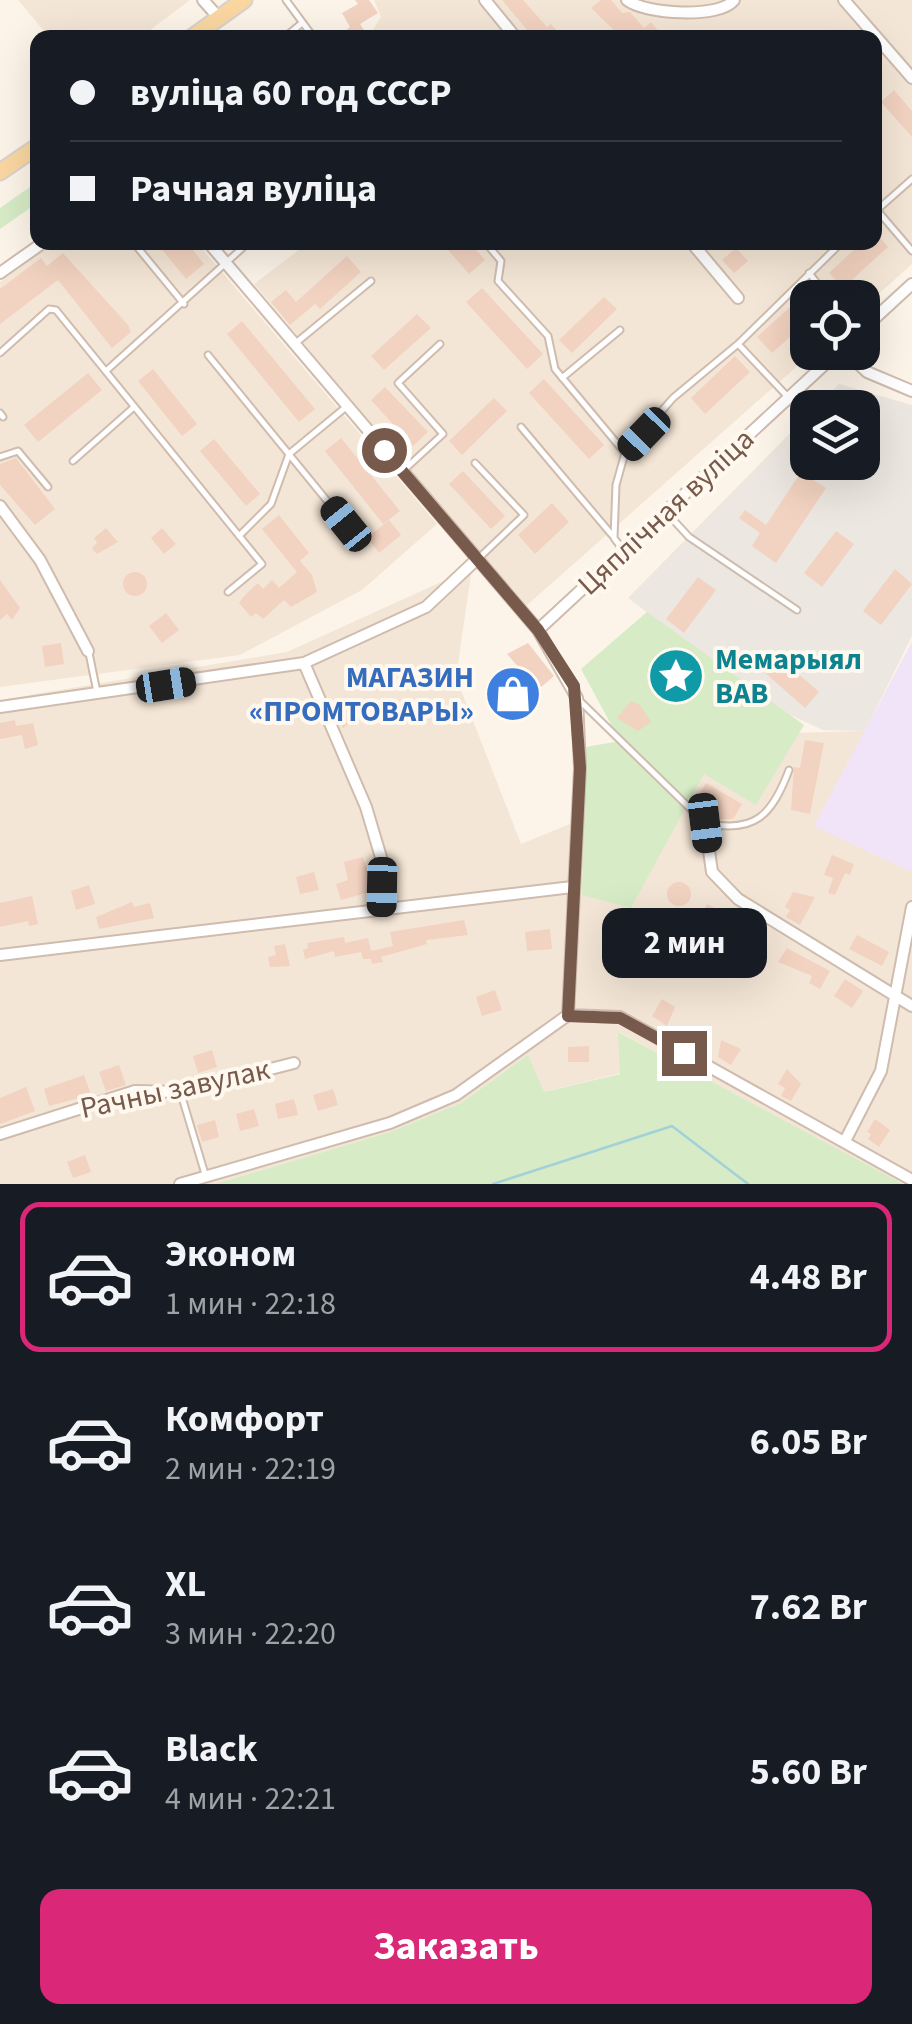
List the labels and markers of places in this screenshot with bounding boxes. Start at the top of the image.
place label: Мемарыял ВАВ [715,638,862,715]
place icon: Мемарыял ВАВ [646,646,706,706]
place label: МАГАЗИН «ПРОМТОВАРЫ» [249,656,474,733]
shop icon: МАГАЗИН «ПРОМТОВАРЫ» [483,664,543,724]

